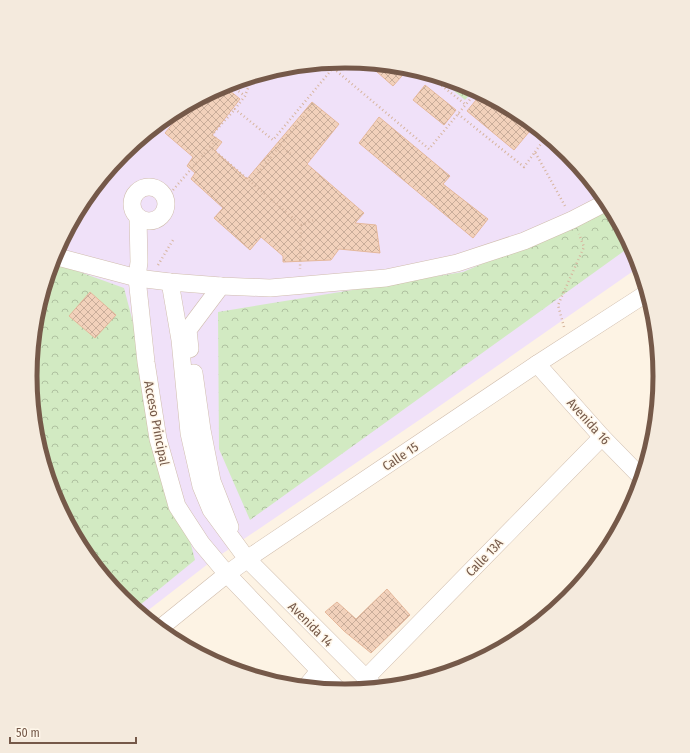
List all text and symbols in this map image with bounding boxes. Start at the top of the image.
street label: Acceso Principal [141,380,172,467]
street label: Avenida 16 [564,395,613,448]
street label: Calle 15 [379,439,421,474]
street label: Calle 13A [463,535,506,579]
street label: Avenida 14 [285,599,336,650]
scale bar [10,719,136,745]
text: 50 m [16,726,40,740]

